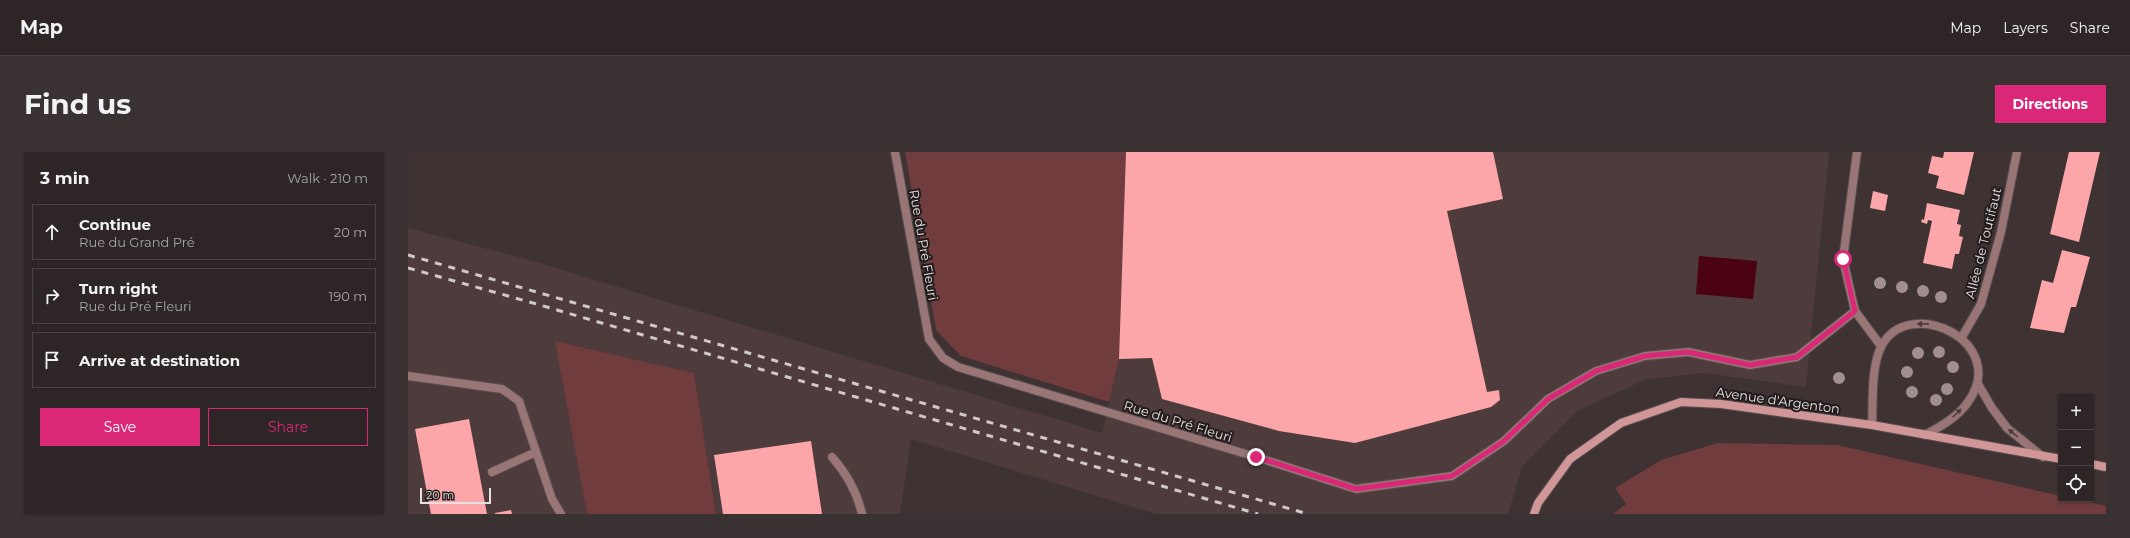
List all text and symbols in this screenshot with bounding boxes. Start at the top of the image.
text: Map [20,16,63,39]
text: Map [1950,19,1981,37]
text: Layers [2003,19,2048,37]
text: Share [2070,19,2110,37]
button: Directions [1995,85,2106,123]
text: Find us [24,87,131,121]
text: 3 min [40,168,90,188]
text: Walk · 210 m [287,170,368,186]
street label: Allée de Toutifaut [1961,186,2005,300]
street label: Rue du Pré Fleuri [906,188,942,302]
text: Continue [79,215,151,234]
icon: ahead [41,221,63,243]
text: 20 m [334,224,367,240]
text: Rue du Grand Pré [79,234,195,250]
route start [1834,250,1852,268]
text: Turn right [79,279,158,298]
icon: right [41,285,63,307]
text: 190 m [329,288,367,304]
text: Rue du Pré Fleuri [79,298,192,314]
one-way arrow [1916,321,1929,327]
icon: arrive [41,349,63,371]
text: Arrive at destination [79,351,240,370]
street label: Avenue d'Argenton [1715,383,1841,417]
map controls [2058,394,2094,502]
button: + [2058,394,2094,430]
street label: Rue du Pré Fleuri [1122,397,1234,445]
button: Save [40,408,200,446]
button: Share [208,408,368,446]
one-way arrow [1952,408,1962,418]
one-way arrow [2008,428,2019,437]
button: − [2058,430,2094,466]
route end [1247,448,1265,466]
button: locate [2058,466,2094,502]
scale bar [420,486,491,505]
text: 20 m [426,488,454,502]

